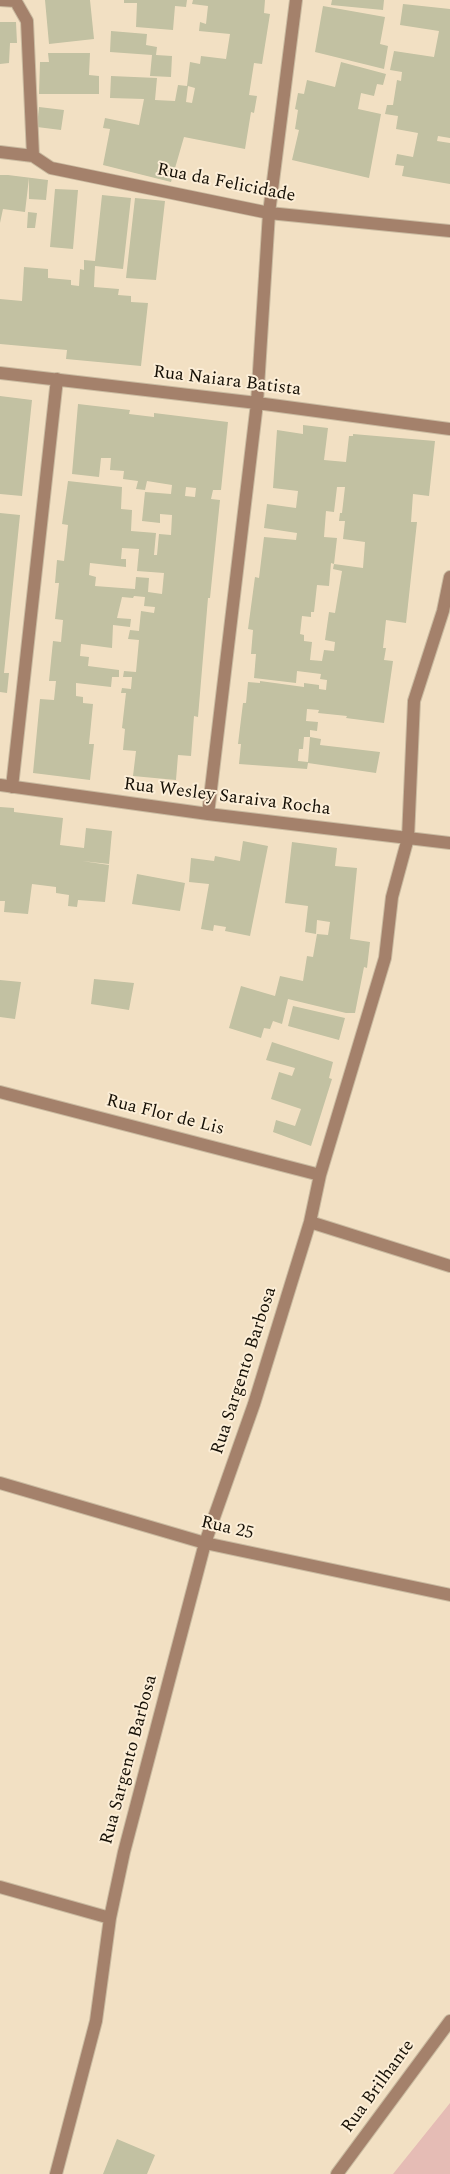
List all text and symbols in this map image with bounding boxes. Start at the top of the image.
street label: Rua da Felicidade [155,160,297,208]
street label: Rua Naiara Batista [152,362,302,402]
street label: Rua Wesley Saraiva Rocha [122,775,332,821]
street label: Rua Flor de Lis [104,1091,226,1141]
street label: Rua Sargento Barbosa [208,1285,282,1457]
street label: Rua 25 [199,1512,255,1546]
street label: Rua Sargento Barbosa [97,1673,163,1847]
street label: Rua Brilhante [338,2036,420,2138]

